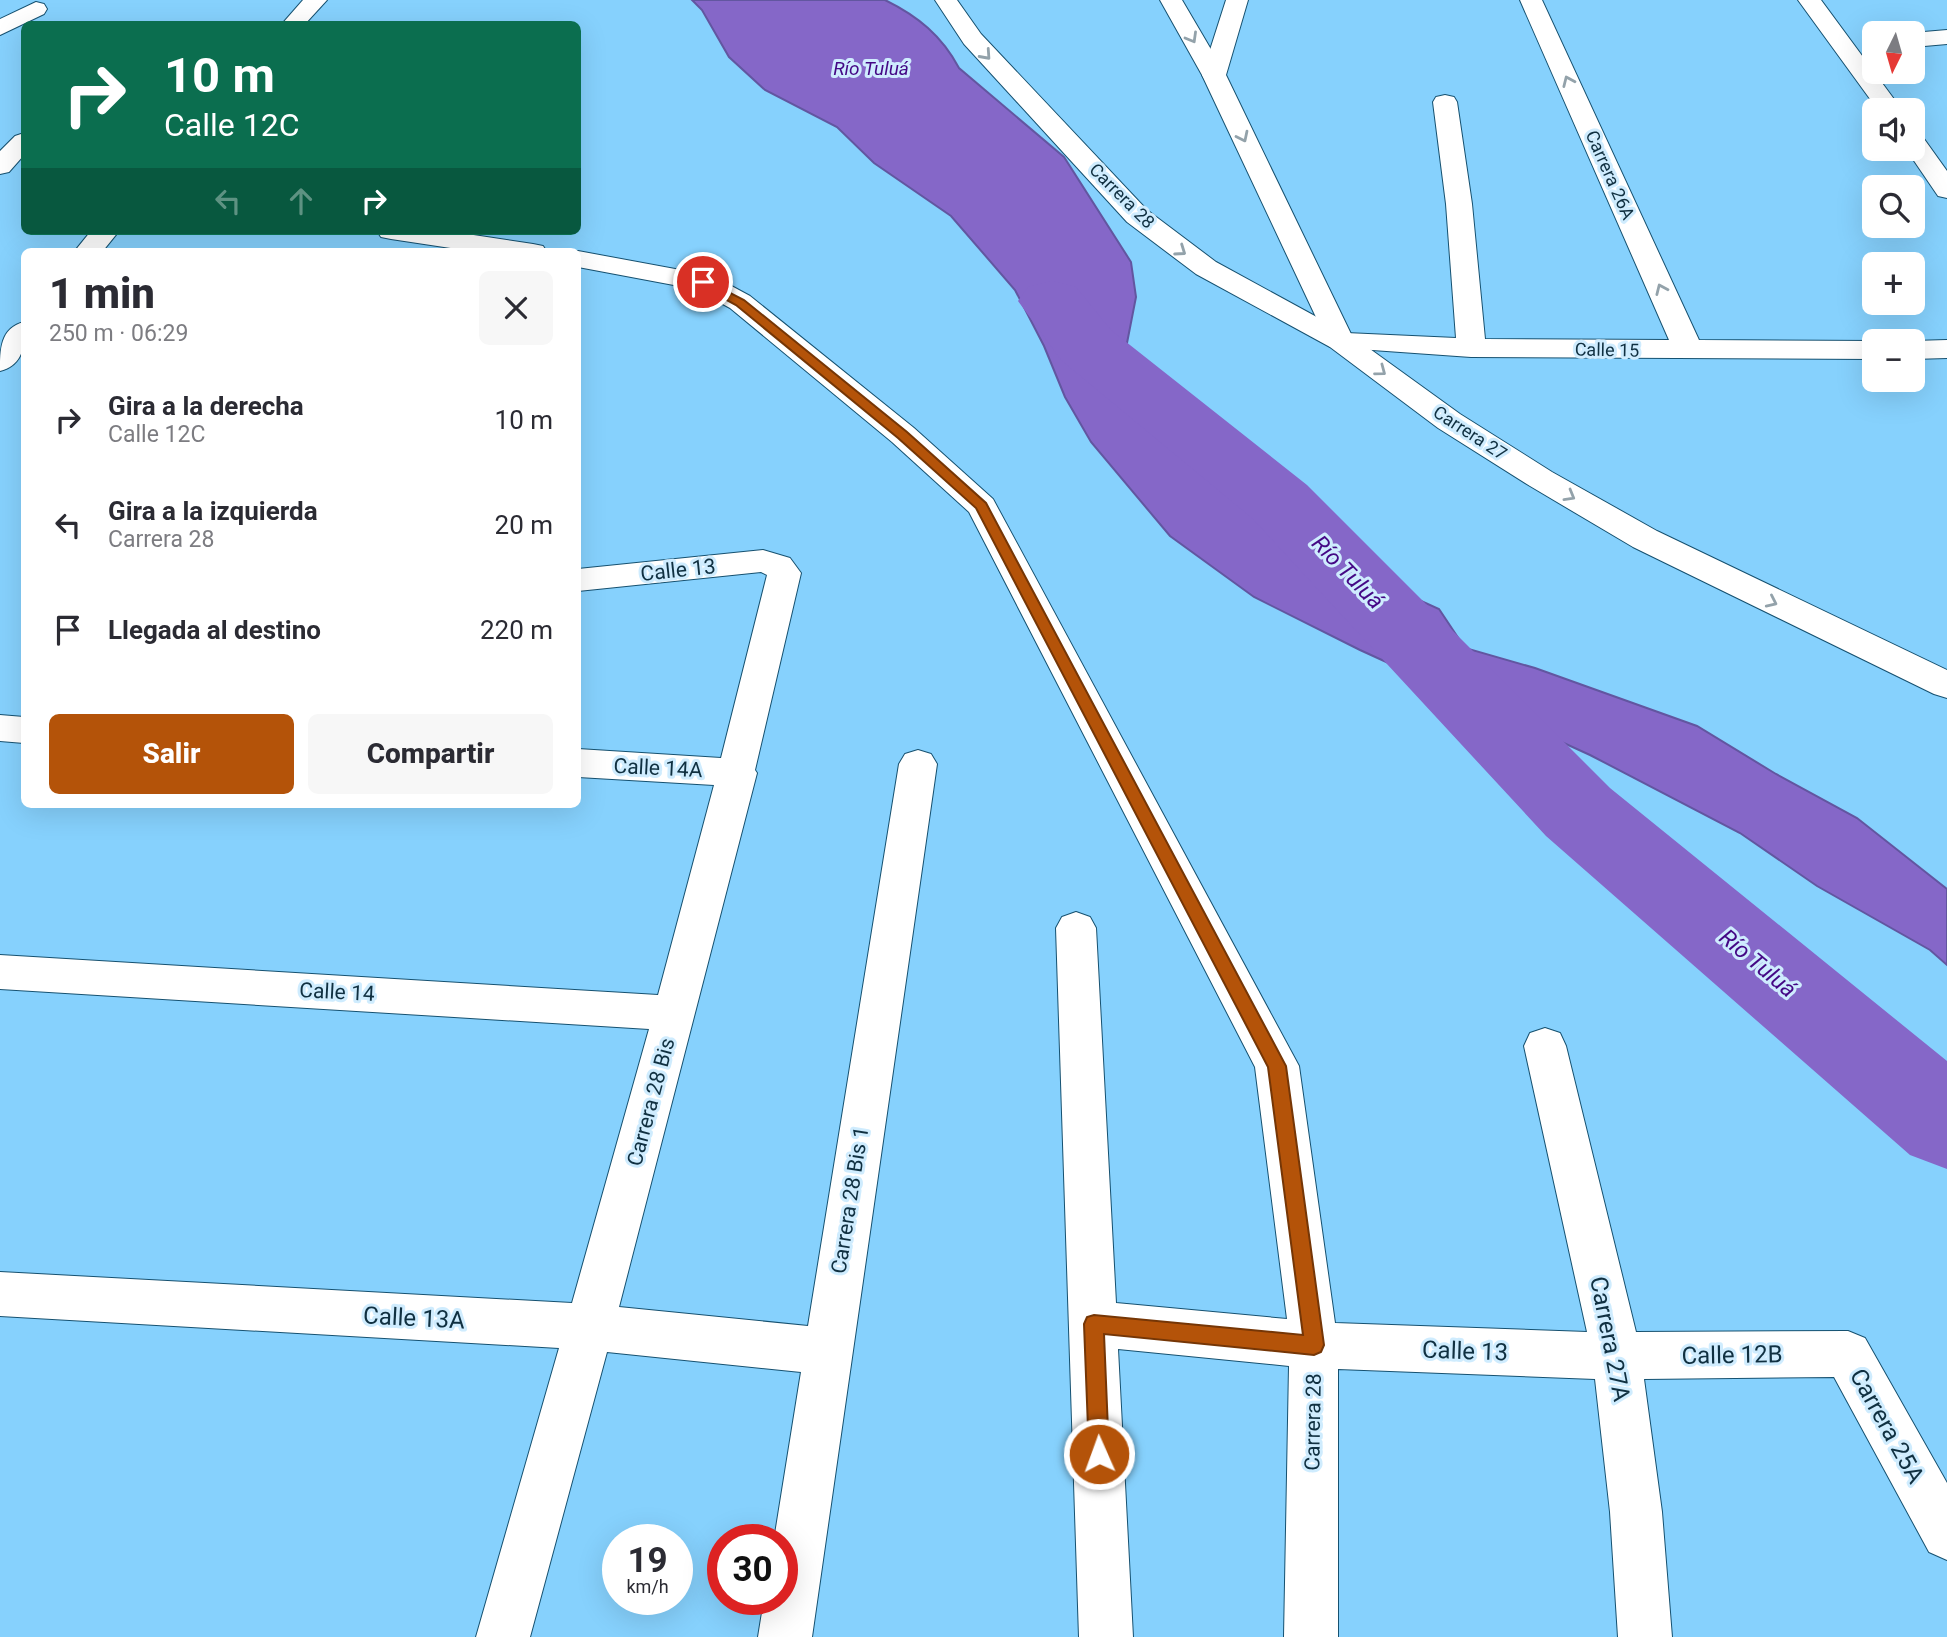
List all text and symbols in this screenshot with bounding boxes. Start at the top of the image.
north arrow [1862,21,1925,84]
map controls [1862,21,1925,392]
one-way arrow [1184,30,1197,43]
text: 10 m [164,47,275,104]
one-way arrow [978,47,990,60]
icon: right [49,49,140,140]
water label: Río Tuluá [833,57,909,80]
one-way arrow [1562,76,1576,88]
button: sound [1862,98,1925,161]
text: Calle 12C [164,106,300,144]
street label: Carrera 26A [1582,127,1639,223]
one-way arrow [1235,130,1249,142]
street label: Carrera 28 [1085,159,1159,233]
button: search [1862,175,1925,238]
icon: left [209,182,247,220]
icon: ahead [282,182,320,220]
icon: right [355,182,393,220]
one-way arrow [1173,242,1186,255]
pin [673,252,733,312]
button: + [1862,252,1925,315]
icon: arrive [684,263,722,301]
text: 1 min [49,269,155,318]
button: close [479,271,553,345]
one-way arrow [1655,283,1669,296]
text: 250 m · 06:29 [49,320,188,347]
button: − [1862,329,1925,392]
street label: Calle 15 [1575,338,1639,361]
one-way arrow [1373,362,1386,375]
text: Gira a la derecha [108,391,304,421]
icon: right [49,401,87,439]
street label: Carrera 27 [1430,401,1511,464]
text: 10 m [495,405,553,435]
text: Calle 12C [108,421,205,448]
one-way arrow [1563,488,1576,501]
text: Gira a la izquierda [108,496,318,526]
icon: left [49,506,87,544]
text: 20 m [495,510,553,540]
text: Carrera 28 [108,526,214,553]
water label: Río Tuluá [1306,530,1389,615]
street label: Calle 13 [639,554,717,586]
one-way arrow [1765,594,1777,608]
icon: arrive [49,611,87,649]
text: Llegada al destino [108,615,321,645]
text: 220 m [480,615,553,645]
button: Salir [49,714,294,794]
button: Compartir [308,714,553,794]
street label: Calle 14A [613,754,703,782]
water label: Río Tuluá [1714,924,1801,1003]
street label: Calle 14 [299,978,375,1006]
street label: Carrera 28 Bis [622,1035,680,1169]
street label: Carrera 28 Bis 1 [827,1125,873,1275]
street label: Carrera 27A [1584,1274,1636,1404]
street label: Calle 13A [363,1301,466,1335]
street label: Calle 13 [1422,1336,1508,1366]
street label: Calle 12B [1681,1340,1783,1370]
street label: Carrera 25A [1844,1364,1930,1489]
street label: Carrera 28 [1300,1373,1326,1471]
position arrow [1062,1417,1136,1491]
speed limit sign: 30 [707,1524,798,1615]
text: 19 [627,1540,668,1581]
text: km/h [626,1576,669,1597]

